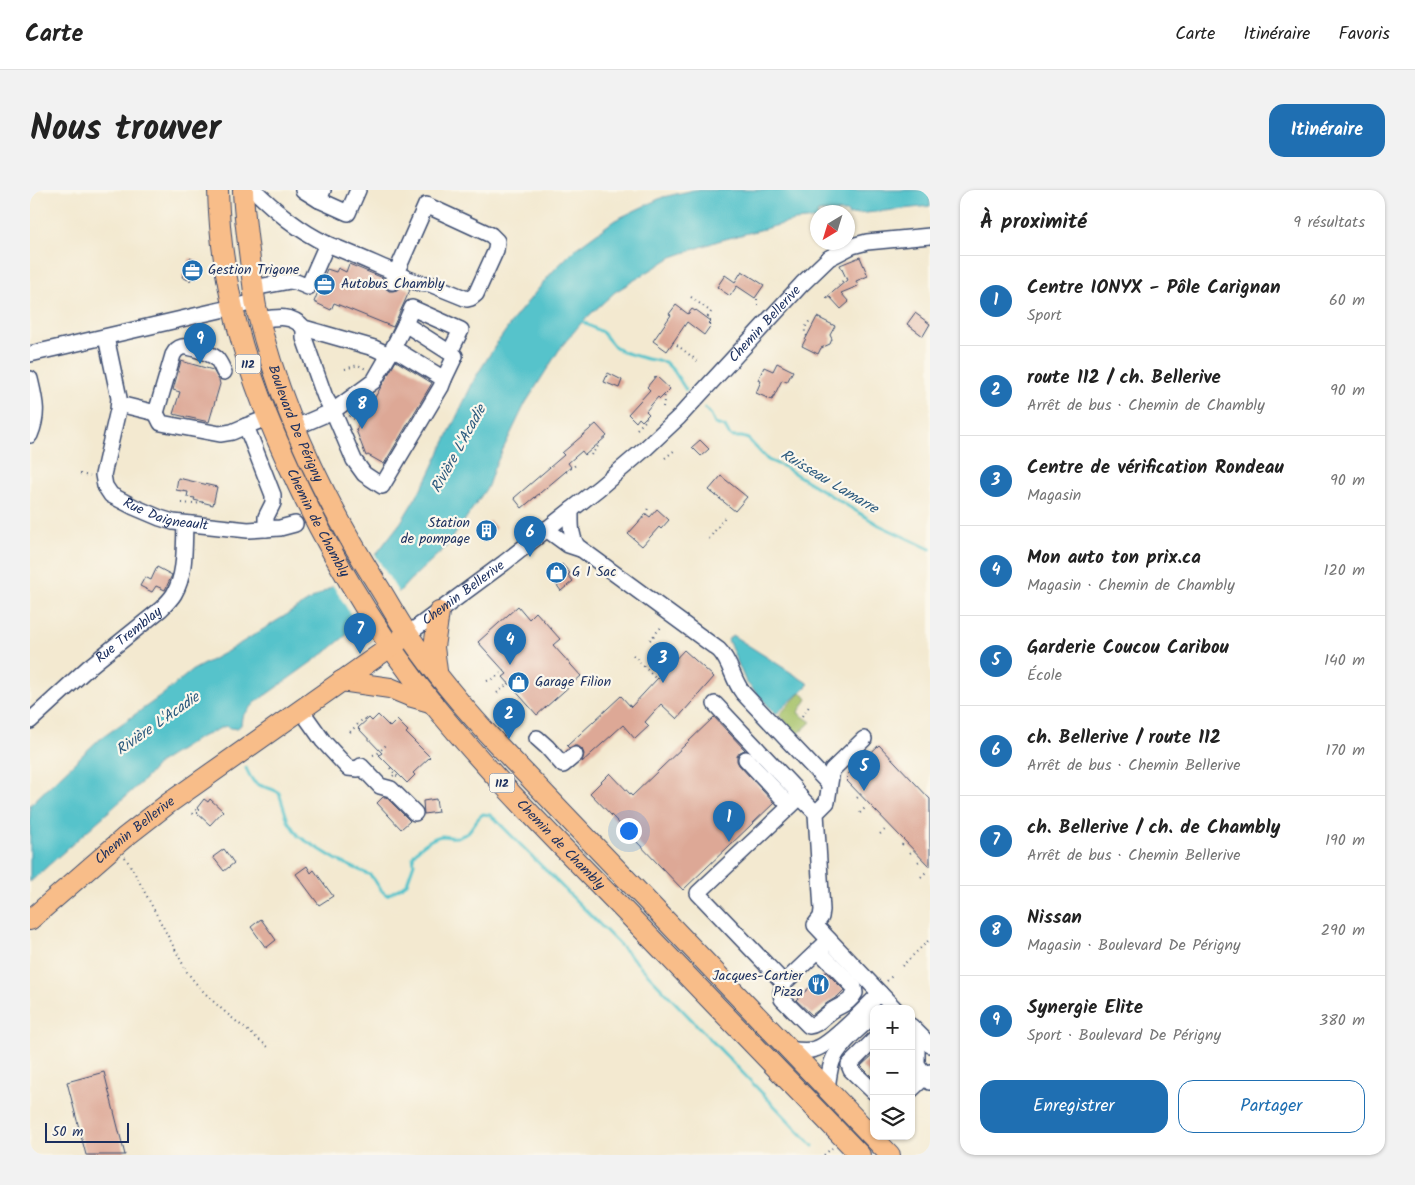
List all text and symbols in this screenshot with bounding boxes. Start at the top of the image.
text: Carte [25,15,83,54]
text: Carte [1175,20,1215,49]
text: Itinéraire [1243,20,1310,49]
text: Favoris [1338,20,1390,49]
text: Nous trouver [30,102,221,158]
button: Itinéraire [1269,104,1385,157]
north arrow [810,205,855,250]
text: À proximité [980,206,1087,239]
text: 9 résultats [1293,210,1365,235]
office icon: Gestion Trigone [180,258,204,282]
place label: Gestion Trigone [208,259,300,281]
office icon: Autobus Chambly [313,272,337,296]
place label: Autobus Chambly [341,273,445,295]
text: Centre IONYX - Pôle Carignan [1027,273,1280,303]
street label: Chemin Bellerive [723,280,807,368]
text: 1 [994,288,998,313]
text: 60 m [1329,288,1365,313]
text: Sport [1027,303,1062,328]
pin: 9 [184,323,216,364]
road number: 112 [236,354,260,373]
street label: Boulevard De Périgny [262,362,329,486]
text: route 112 / ch. Bellerive [1027,363,1221,393]
text: 2 [991,378,1001,403]
text: 90 m [1330,378,1365,403]
pin: 8 [346,388,378,429]
text: Arrêt de bus · Chemin de Chambly [1027,393,1265,418]
water label: Rivière L'Acadie [425,399,494,497]
water label: Ruisseau Lamarre [776,443,883,521]
text: Centre de vérification Rondeau [1027,453,1284,483]
street label: Chemin de Chambly [280,465,355,582]
text: 3 [992,468,1000,493]
text: 90 m [1330,468,1365,493]
text: Magasin [1027,483,1081,508]
street label: Rue Daigneault [119,492,210,537]
place label: Station de pompage [401,512,471,550]
pin: 6 [514,516,546,557]
building icon: Station de pompage [474,519,498,543]
text: Mon auto ton prix.ca [1027,543,1201,573]
street label: Chemin Bellerive [417,554,510,631]
text: 4 [992,558,1000,583]
text: 120 m [1324,558,1365,583]
shop icon: G 1 Sac [544,560,568,584]
place label: G 1 Sac [572,561,616,583]
text: Magasin · Chemin de Chambly [1027,573,1235,598]
street label: Rue Tremblay [91,601,167,669]
pin: 7 [344,613,376,654]
pin: 4 [494,624,526,665]
text: Garderie Coucou Caribou [1027,633,1229,663]
pin: 3 [647,642,679,683]
text: 5 [992,648,1000,673]
text: 140 m [1324,648,1365,673]
text: École [1027,663,1062,688]
shop icon: Garage Filion [507,670,531,694]
place label: Garage Filion [535,671,611,693]
water label: Rivière L'Acadie [111,685,206,762]
pin: 2 [493,698,525,739]
text: ch. Bellerive / route 112 [1027,723,1221,753]
text: 6 [992,738,1000,763]
text: 170 m [1325,738,1365,763]
pin: 5 [848,750,880,791]
text: Arrêt de bus · Chemin Bellerive [1027,753,1240,778]
road number: 112 [490,774,514,792]
street label: Chemin Bellerive [90,790,180,870]
street label: Chemin de Chambly [511,794,610,896]
pin: 1 [713,801,745,842]
text: ch. Bellerive / ch. de Chambly [1027,813,1280,843]
your location [616,818,642,844]
text: 7 [992,828,1000,853]
text: 190 m [1325,828,1365,853]
text: Arrêt de bus · Chemin Bellerive [1027,843,1240,868]
text: Nissan [1027,903,1082,933]
text: 8 [991,918,1001,943]
text: 290 m [1321,918,1365,943]
text: Magasin · Boulevard De Périgny [1027,933,1241,958]
place label: Jacques-Cartier Pizza [712,965,804,1003]
restaurant icon: Jacques-Cartier Pizza [807,972,831,996]
text: Synergie Elite [1027,993,1143,1023]
map controls [870,1005,915,1140]
button: + [870,1005,915,1050]
text: 9 [992,1008,1000,1033]
text: 380 m [1319,1008,1365,1033]
text: Sport · Boulevard De Périgny [1027,1023,1221,1048]
button: − [870,1050,915,1095]
button: Enregistrer [980,1080,1168,1133]
button: Partager [1178,1080,1365,1133]
button: layers [870,1095,915,1140]
scale bar [45,1120,129,1143]
text: 50 m [52,1121,83,1143]

